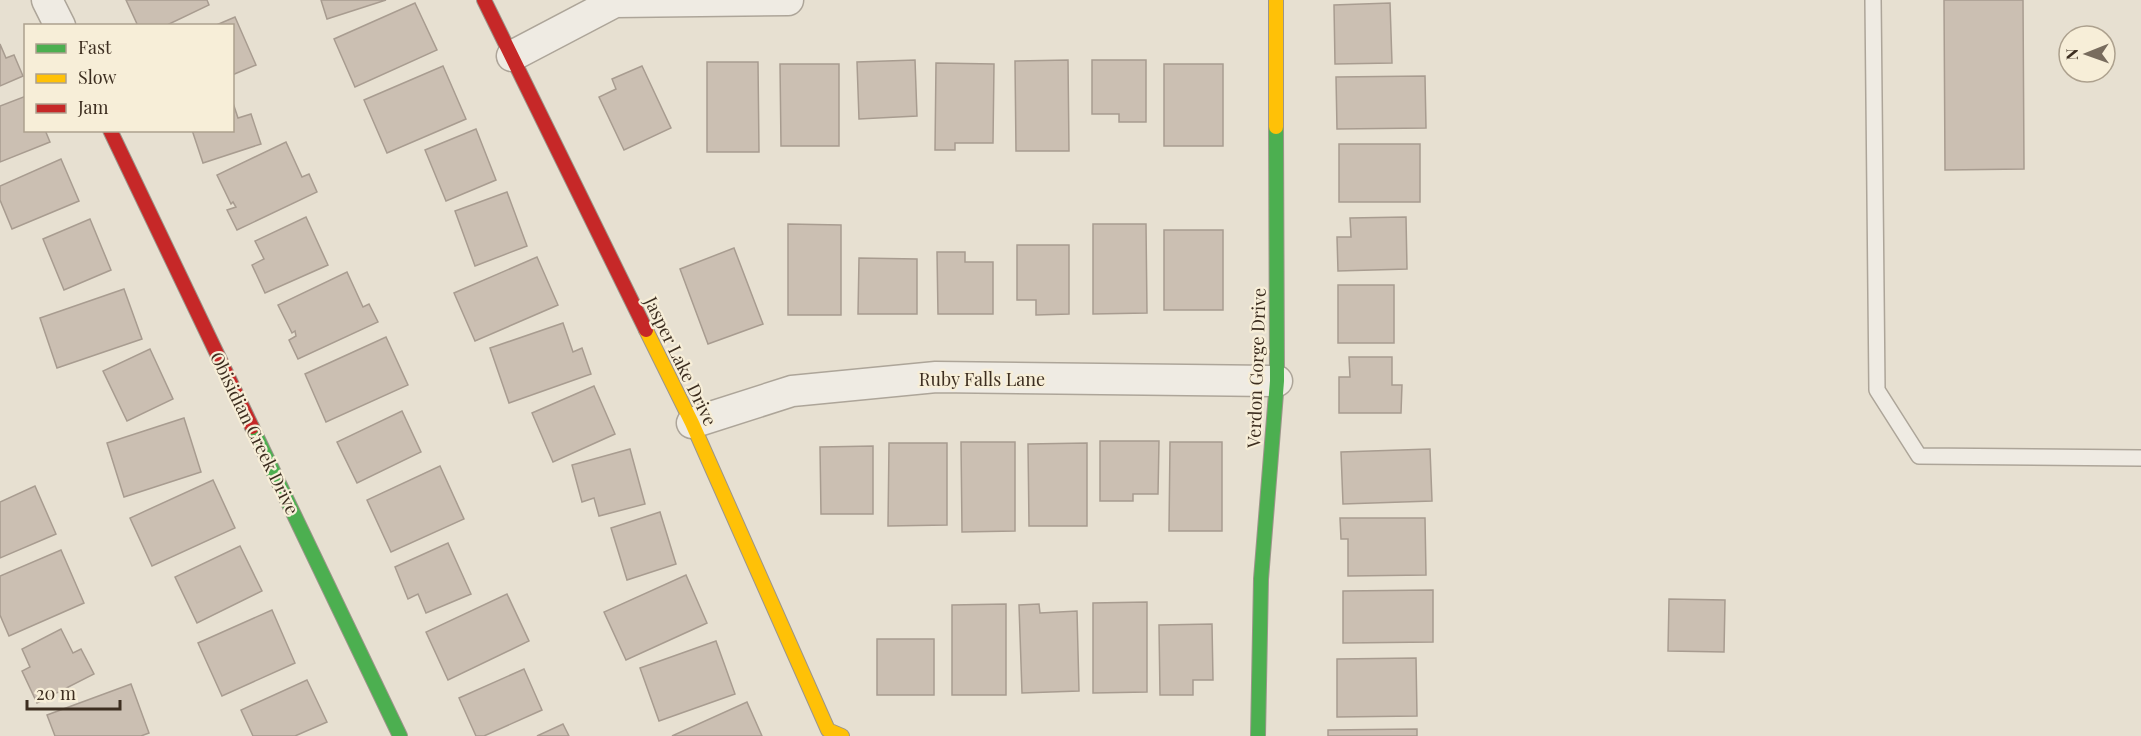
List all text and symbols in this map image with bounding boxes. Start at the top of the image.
legend [24,24,234,132]
north arrow [2057,24,2117,84]
text: Fast [78,35,112,59]
text: N [2061,48,2082,60]
text: Slow [78,65,116,89]
text: Jam [77,95,108,119]
street label: Verdon Gorge Drive [1241,288,1271,449]
street label: Jasper Lake Drive [639,292,723,430]
street label: Obisidian Creek Drive [205,348,305,518]
street label: Ruby Falls Lane [919,367,1045,391]
scale bar [27,673,120,711]
text: 20 m [36,681,76,705]

